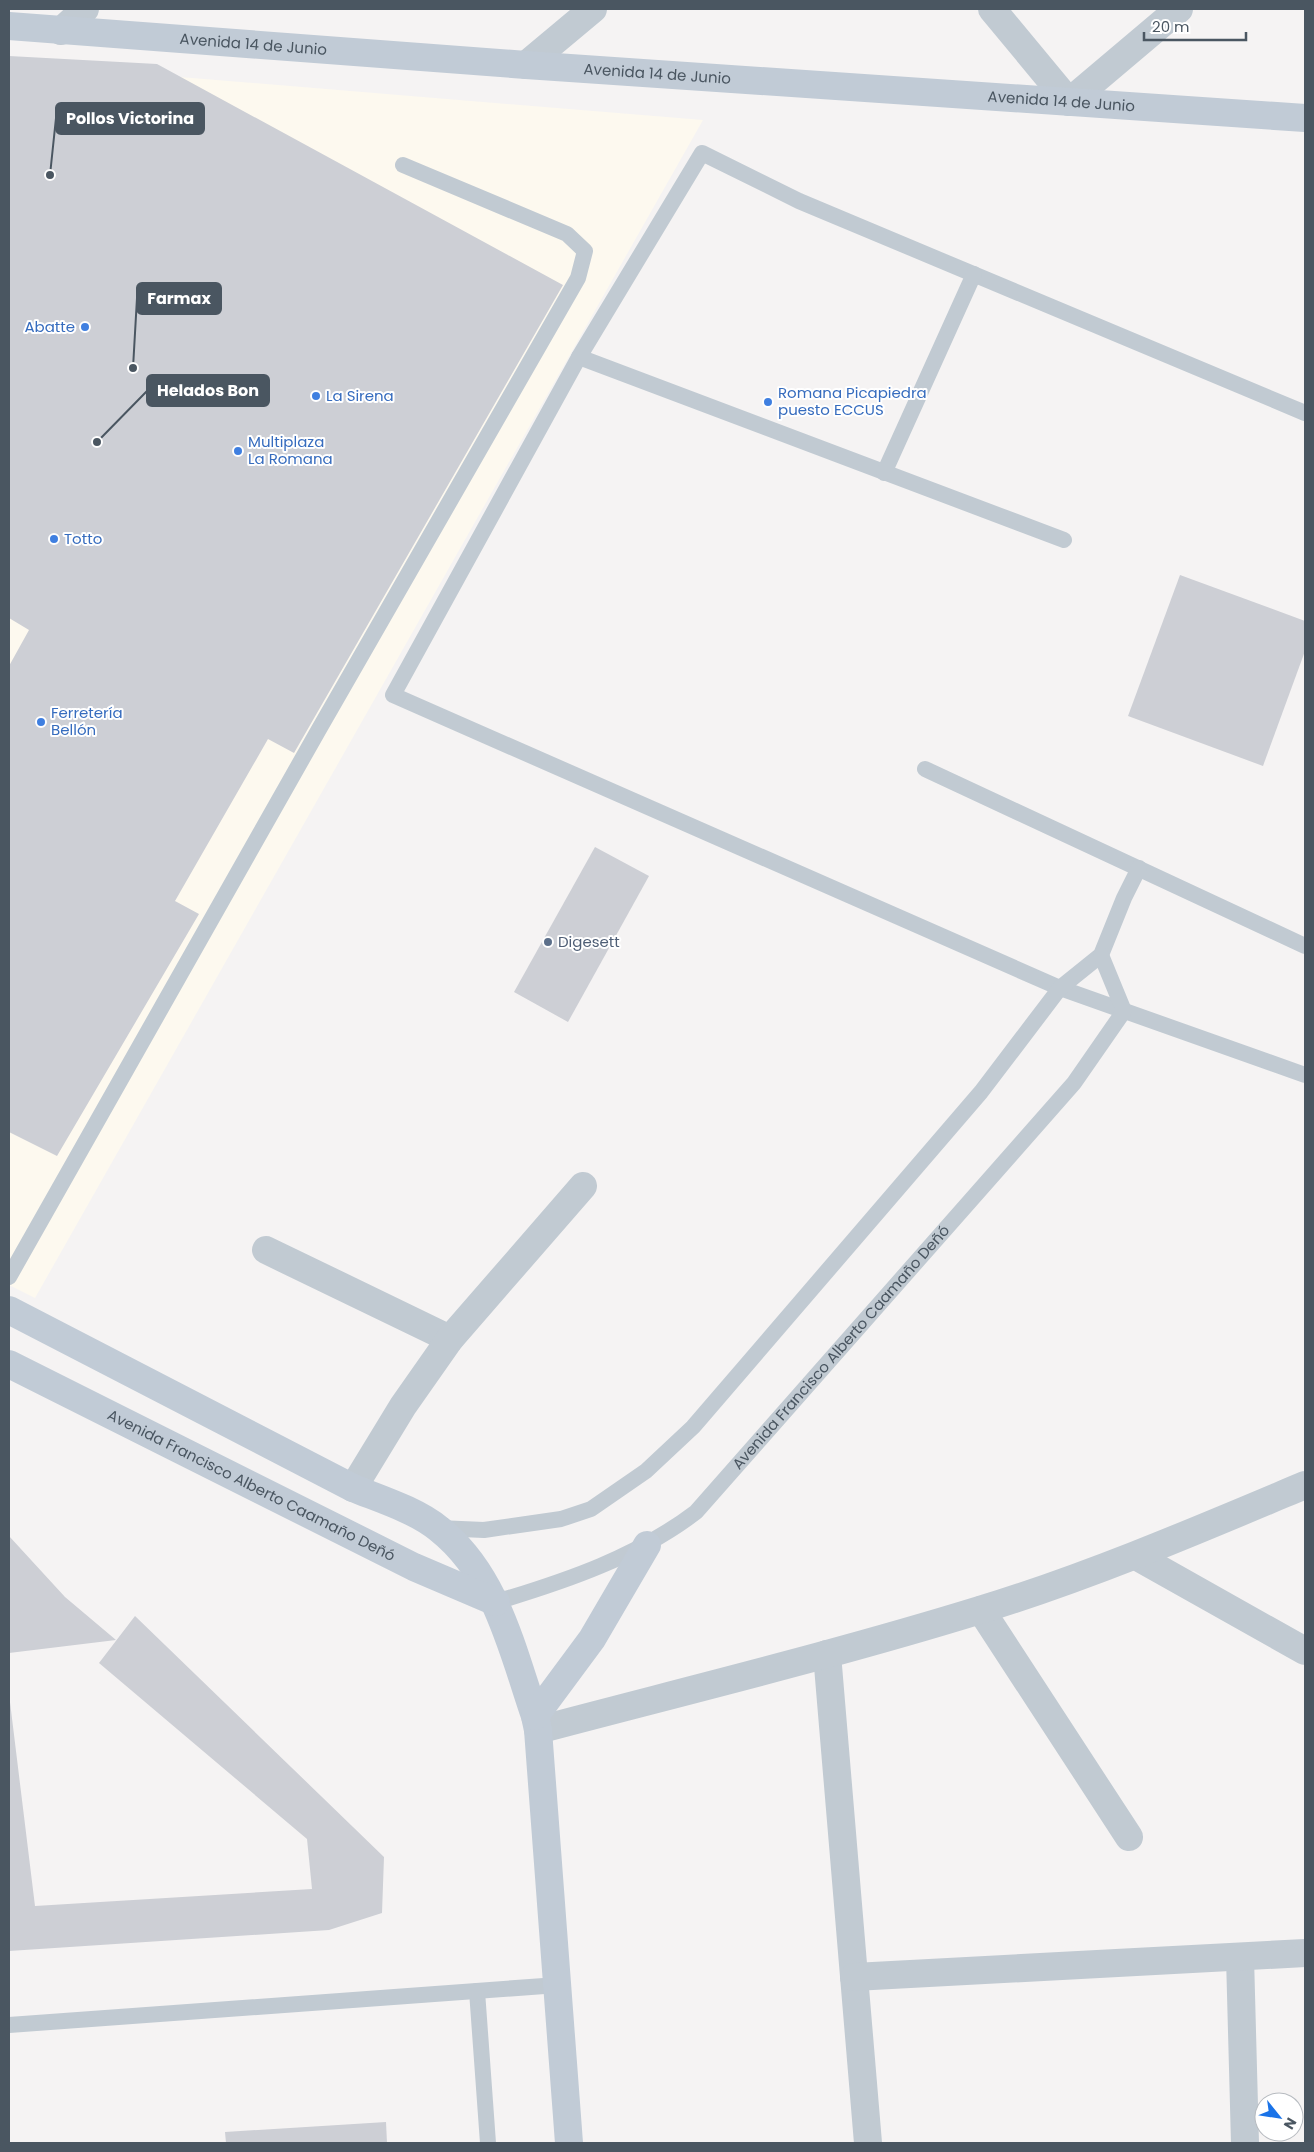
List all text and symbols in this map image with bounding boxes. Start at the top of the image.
scale bar [1144,10,1246,42]
text: 20 m [1152,16,1190,37]
street label: Avenida 14 de Junio [179,28,328,60]
street label: Avenida 14 de Junio [583,58,732,89]
street label: Avenida 14 de Junio [987,85,1136,116]
callout: Pollos Victorina [56,103,204,134]
text: Pollos Victorina [66,107,194,130]
callout: Farmax [137,283,221,314]
text: Farmax [147,287,211,310]
place label: Abatte [24,316,75,337]
marker: Abatte [79,321,91,333]
callout: Helados Bon [147,375,269,406]
text: Helados Bon [157,379,259,402]
place label: Romana Picapiedra puesto ECCUS [778,382,927,420]
place label: La Sirena [326,385,394,406]
marker: La Sirena [310,390,322,402]
marker: Romana Picapiedra puesto ECCUS [762,396,774,408]
place label: Multiplaza La Romana [248,431,333,469]
marker: Multiplaza La Romana [232,445,244,457]
place label: Totto [64,528,102,549]
marker: Totto [48,533,60,545]
place label: Ferretería Bellón [51,702,123,740]
marker: Ferretería Bellón [35,716,47,728]
place label: Digesett [558,931,620,952]
marker: Digesett [542,936,554,948]
street label: Avenida Francisco Alberto Caamaño Deñó [727,1220,954,1474]
street label: Avenida Francisco Alberto Caamaño Deñó [104,1404,399,1566]
north arrow [1254,2092,1304,2142]
text: N [1279,2114,1302,2133]

